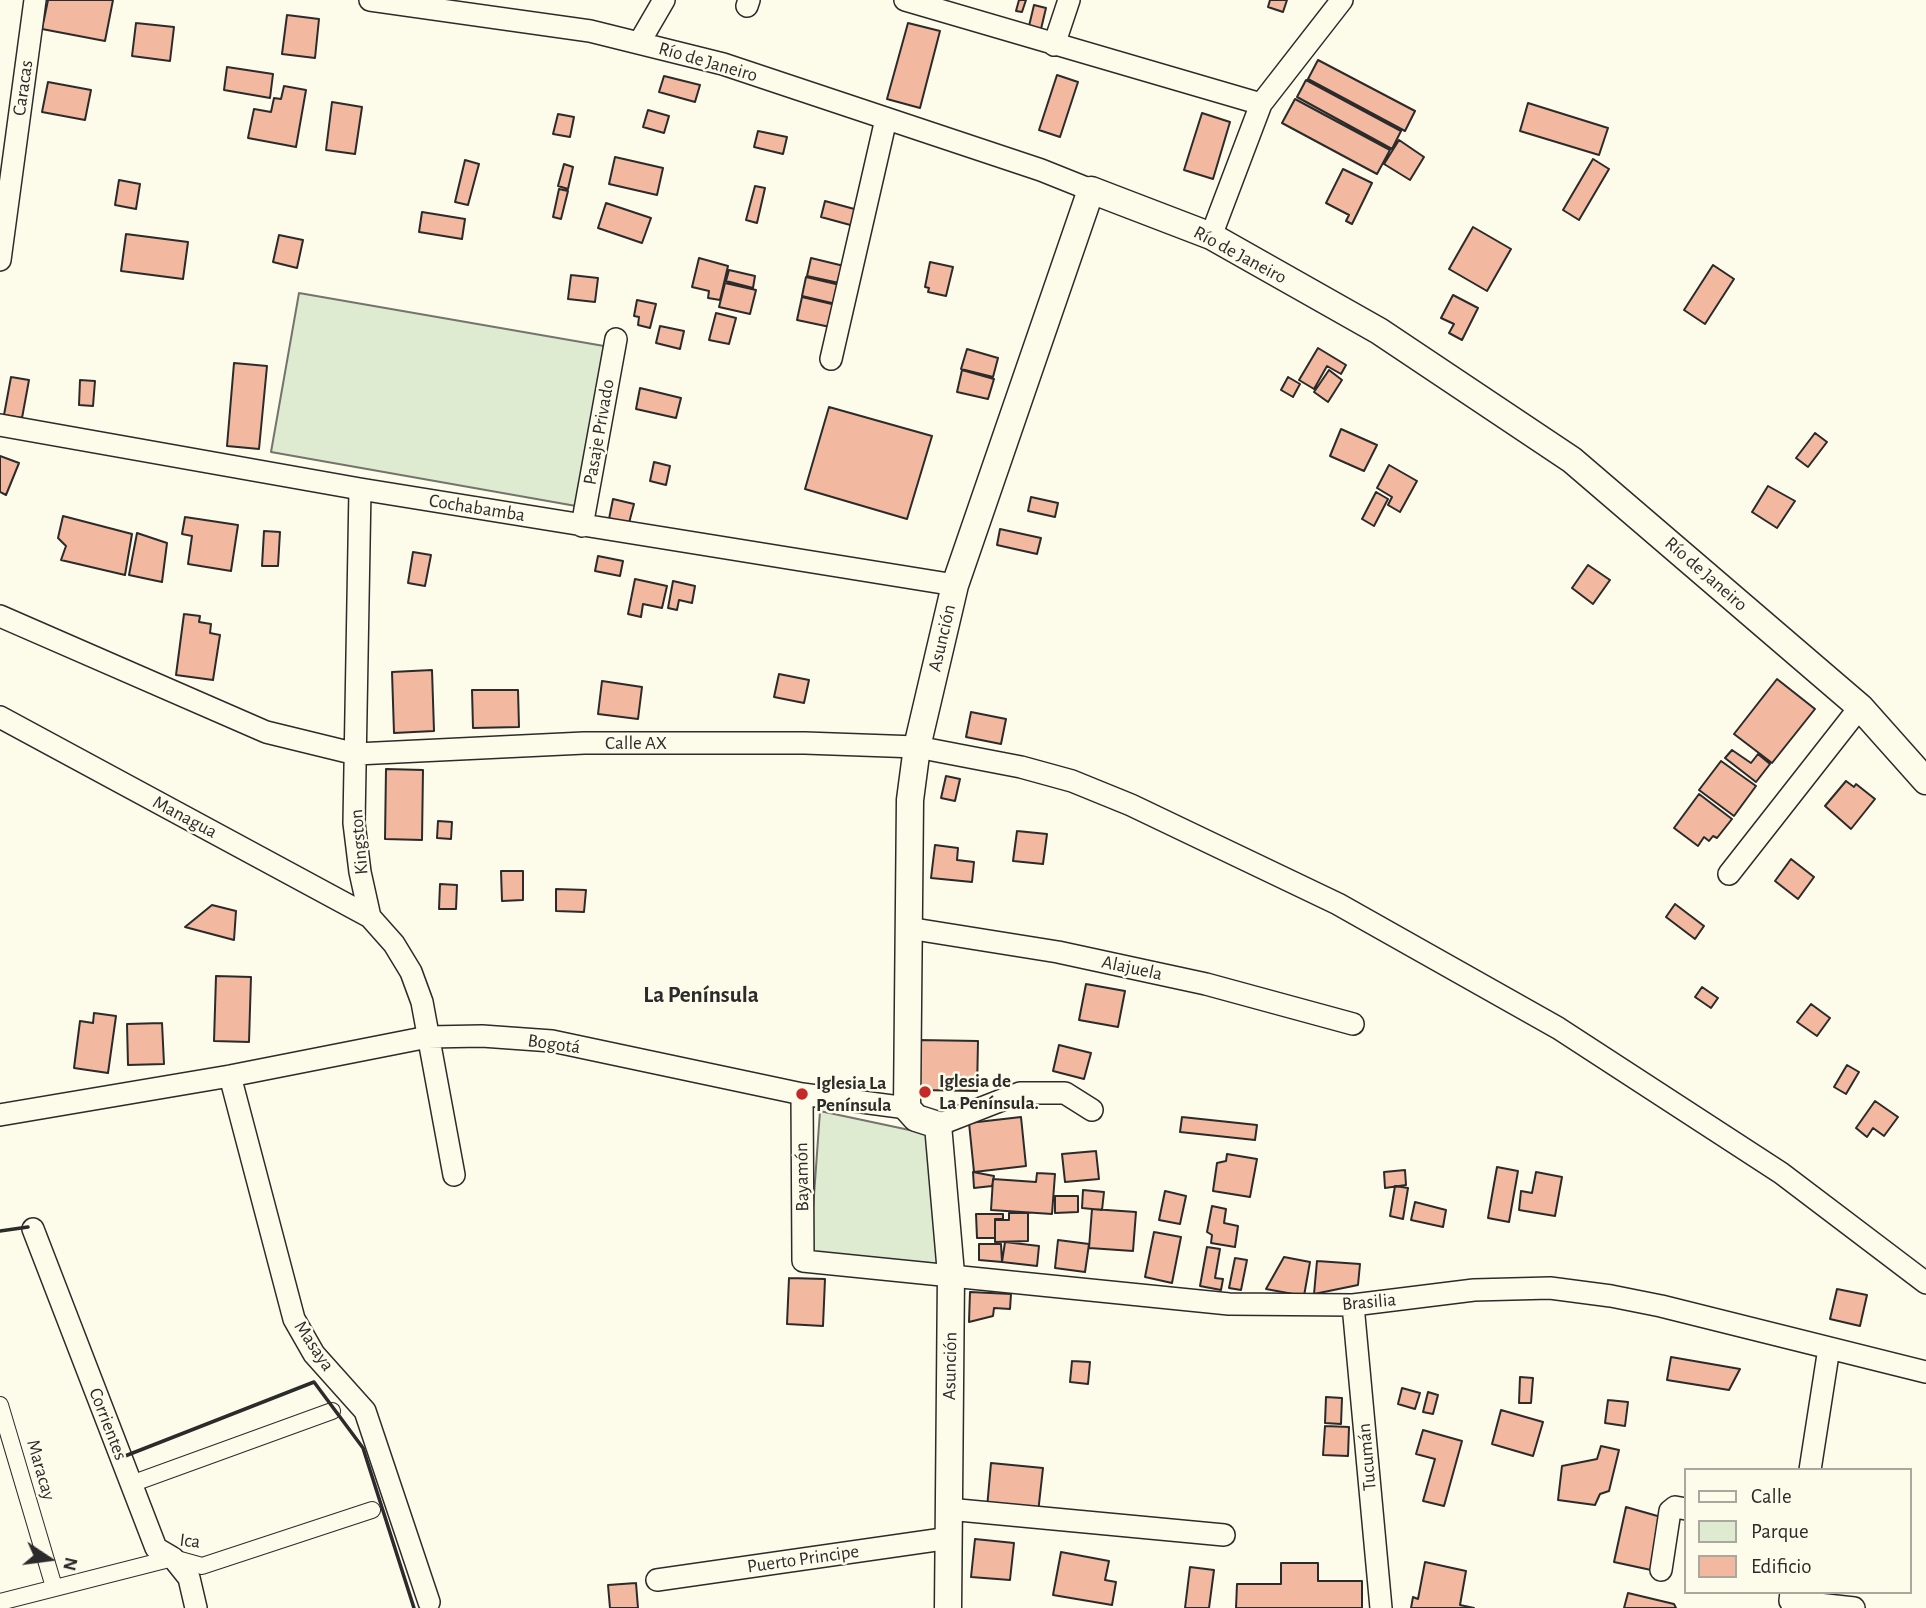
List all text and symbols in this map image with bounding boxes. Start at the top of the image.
street label: Río de Janeiro [656,37,760,87]
street label: Caracas [8,59,38,117]
street label: Río de Janeiro [1190,221,1290,289]
street label: Pasaje Privado [578,377,620,487]
street label: Cochabamba [427,489,527,527]
street label: Río de Janeiro [1660,532,1752,616]
street label: Asunción [923,602,961,674]
street label: Calle AX [605,732,667,754]
street label: Managua [149,791,221,843]
street label: Kingston [345,808,373,876]
street label: Alajuela [1100,950,1164,986]
district label: La Península [643,981,759,1009]
street label: Bogotá [526,1029,582,1059]
place label: Iglesia de La Península. [939,1070,1039,1114]
place label: Iglesia La Península [816,1072,891,1116]
marker: Iglesia de La Península. [917,1084,933,1100]
marker: Iglesia La Península [794,1086,810,1102]
street label: Bayamón [790,1142,814,1212]
street label: Brasilia [1341,1288,1397,1316]
street label: Masaya [289,1317,339,1375]
street label: Asunción [938,1332,962,1400]
street label: Corrientes [84,1385,132,1463]
street label: Tucumán [1353,1422,1381,1492]
street label: Maracay [22,1437,60,1503]
legend [1685,1468,1912,1594]
text: Calle [1751,1486,1792,1507]
text: Parque [1751,1521,1809,1542]
north arrow [14,1524,84,1594]
street label: Ica [178,1528,202,1554]
street label: Puerto Principe [745,1540,861,1578]
text: N [59,1555,81,1572]
text: Edificio [1751,1556,1812,1577]

